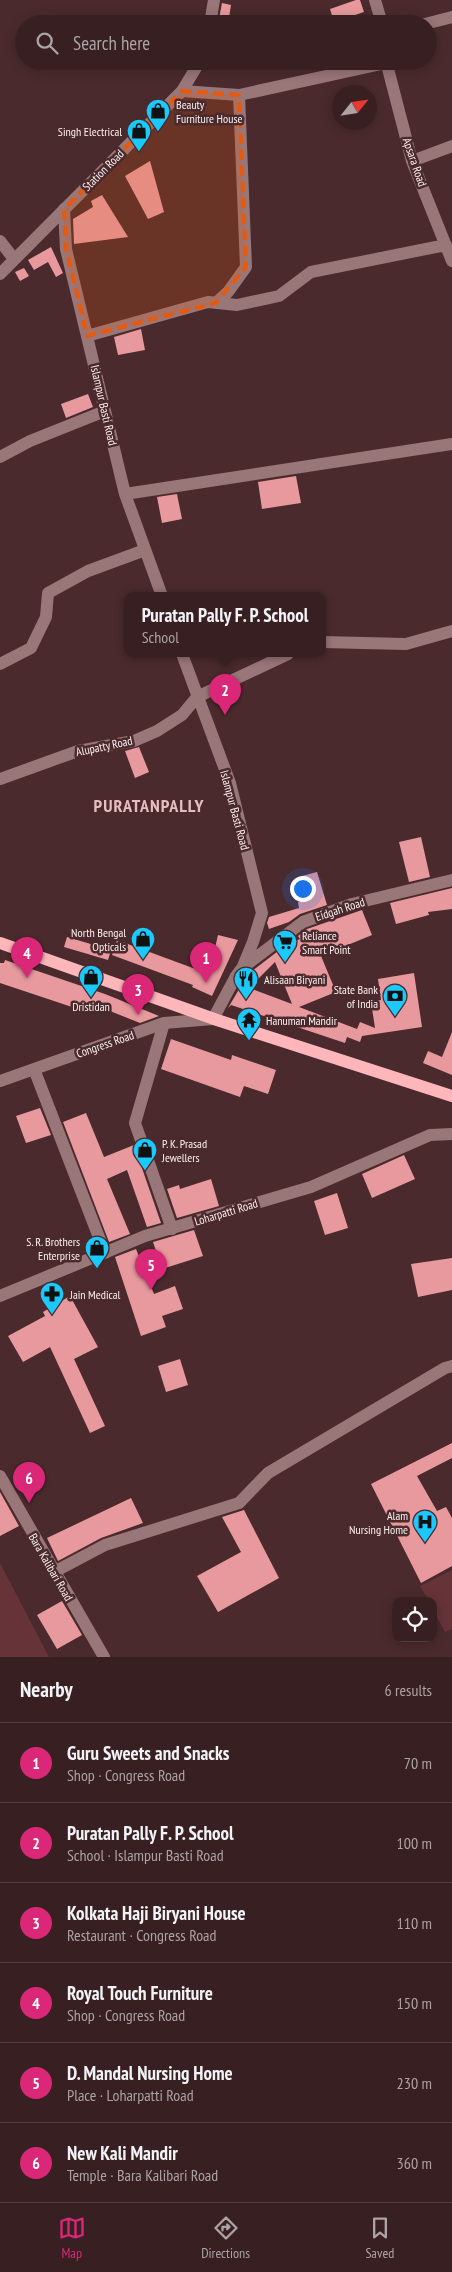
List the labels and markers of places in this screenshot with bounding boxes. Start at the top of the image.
place label: Beauty Furniture House [176,97,243,126]
shop icon: Beauty Furniture House [145,98,171,132]
shop icon: Singh Electrical [126,118,152,152]
place label: Singh Electrical [58,124,122,139]
pin: 2 [209,674,241,715]
place label: North Bengal Opticals [71,925,126,954]
shop icon: North Bengal Opticals [130,926,156,960]
place label: Reliance Smart Point [302,928,351,957]
supermarket icon: Reliance Smart Point [272,929,298,963]
pin: 4 [11,937,43,978]
pin: 1 [190,942,222,983]
shop icon: Dristidan [78,964,104,998]
restaurant icon: Alisaan Biryani [233,966,259,1000]
place label: Alisaan Biryani [264,972,325,987]
pin: 3 [122,974,154,1015]
place label: State Bank of India [334,982,378,1011]
bank icon: State Bank of India [382,983,408,1017]
place label: Dristidan [72,999,110,1014]
temple icon: Hanuman Mandir [236,1007,262,1041]
place label: Hanuman Mandir [266,1013,338,1028]
place label: P. K. Prasad Jewellers [161,1136,207,1165]
shop icon: P. K. Prasad Jewellers [132,1137,158,1171]
place label: S. R. Brothers Enterprise [26,1234,80,1263]
shop icon: S. R. Brothers Enterprise [84,1235,110,1269]
pin: 5 [135,1249,167,1290]
pharmacy icon: Jain Medical [39,1281,65,1315]
place label: Jain Medical [69,1287,121,1302]
pin: 6 [13,1462,45,1503]
place label: Alam Nursing Home [349,1508,408,1537]
hospital icon: Alam Nursing Home [412,1509,438,1543]

